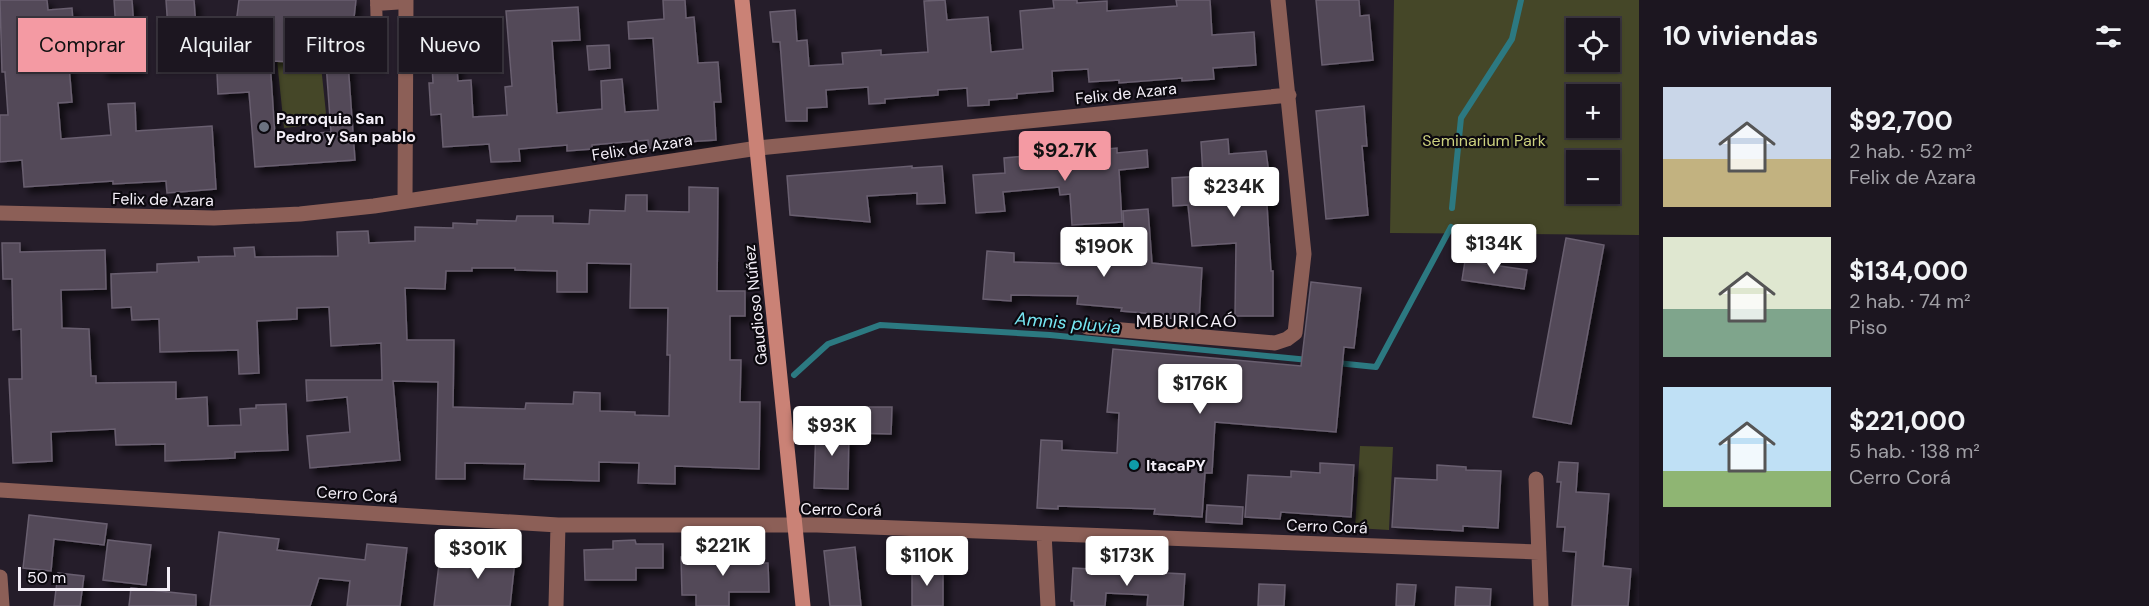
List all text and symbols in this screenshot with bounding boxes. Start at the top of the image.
chip: Comprar [18,18,146,72]
chip: Alquilar [158,18,273,72]
chip: Filtros [285,18,387,72]
chip: Nuevo [399,18,502,72]
map controls [1566,18,1620,204]
button: locate [1566,18,1620,72]
text: 10 viviendas [1663,19,1818,53]
icon: filters [2092,20,2125,53]
street label: Felix de Azara [1074,78,1178,109]
button: + [1566,84,1620,138]
text: $92,700 [1849,104,1953,138]
place label: Parroquia San Pedro y San pablo [276,108,416,147]
icon: home [1711,111,1783,183]
marker: Parroquia San Pedro y San pablo [257,120,271,134]
street label: Felix de Azara [590,129,694,166]
park label: Seminarium Park [1422,130,1546,151]
pin: $92.7K [1016,131,1114,182]
text: $92.7K [1033,137,1097,163]
text: 2 hab. · 52 m² [1849,138,1972,164]
button: − [1566,150,1620,204]
text: Felix de Azara [1849,164,1976,190]
pin: $234K [1192,167,1276,218]
text: $234K [1203,173,1265,199]
street label: Felix de Azara [112,188,214,211]
pin: $134K [1452,224,1536,275]
pin: $190K [1062,227,1146,278]
text: $134K [1465,230,1523,256]
text: $190K [1074,233,1134,259]
street label: Gaudioso Núñez [739,244,772,366]
text: $134,000 [1849,254,1968,288]
icon: home [1711,261,1783,333]
text: 2 hab. · 74 m² [1849,288,1971,314]
water label: Amnis pluvia [1013,306,1122,340]
district label: MBURICAÓ [1136,309,1238,333]
text: Piso [1849,314,1887,340]
pin: $176K [1158,364,1242,415]
text: $176K [1172,370,1228,396]
text: $221,000 [1849,404,1965,438]
pin: $93K [796,406,868,457]
icon: home [1711,411,1783,483]
text: $93K [807,412,857,438]
text: 5 hab. · 138 m² [1849,438,1980,464]
place label: ItacaPY [1146,455,1206,476]
marker: ItacaPY [1127,458,1141,472]
text: Cerro Corá [1849,464,1951,490]
street label: Cerro Corá [316,481,398,508]
street label: Cerro Corá [800,498,882,521]
street label: Cerro Corá [1286,515,1368,538]
pin: $221K [681,526,765,577]
pin: $301K [436,529,520,580]
text: $221K [695,532,751,558]
text: $301K [449,535,507,561]
pin: $110K [885,536,969,587]
pin: $173K [1085,536,1169,587]
text: $110K [900,542,954,568]
text: $173K [1099,542,1155,568]
scale bar [18,564,170,592]
text: 50 m [27,567,66,588]

